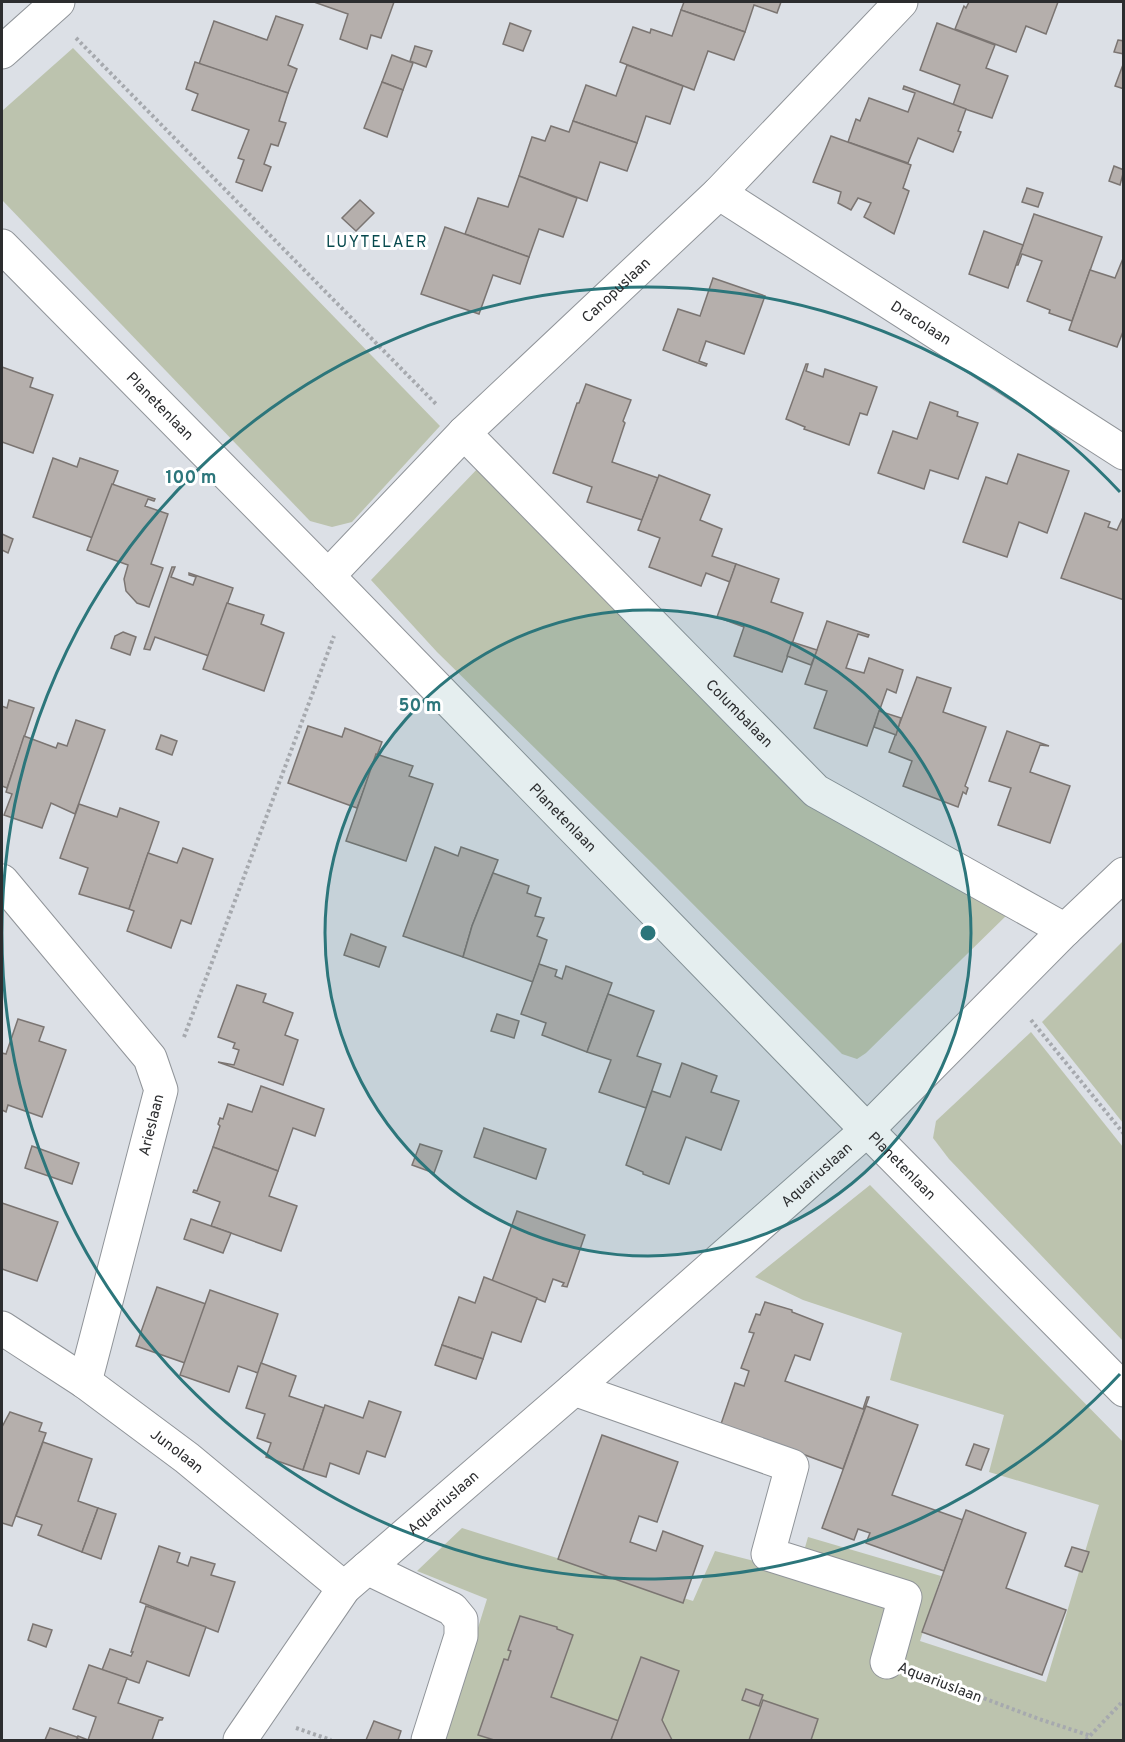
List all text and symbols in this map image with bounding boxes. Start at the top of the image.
district label: LUYTELAER [326,233,428,253]
street label: Canopuslaan [579,254,655,328]
street label: Dracolaan [886,297,954,350]
street label: Planetenlaan [121,369,197,445]
text: 100 m [165,467,217,490]
street label: Columbalaan [701,676,776,752]
text: 50 m [398,695,442,718]
street label: Planetenlaan [524,780,600,857]
centre of rings [638,923,658,943]
street label: Arieslaan [136,1092,169,1158]
street label: Planetenlaan [863,1129,939,1205]
street label: Aquariuslaan [778,1139,857,1212]
street label: Junolaan [146,1426,207,1479]
street label: Aquariuslaan [404,1467,484,1540]
street label: Aquariuslaan [895,1659,984,1708]

